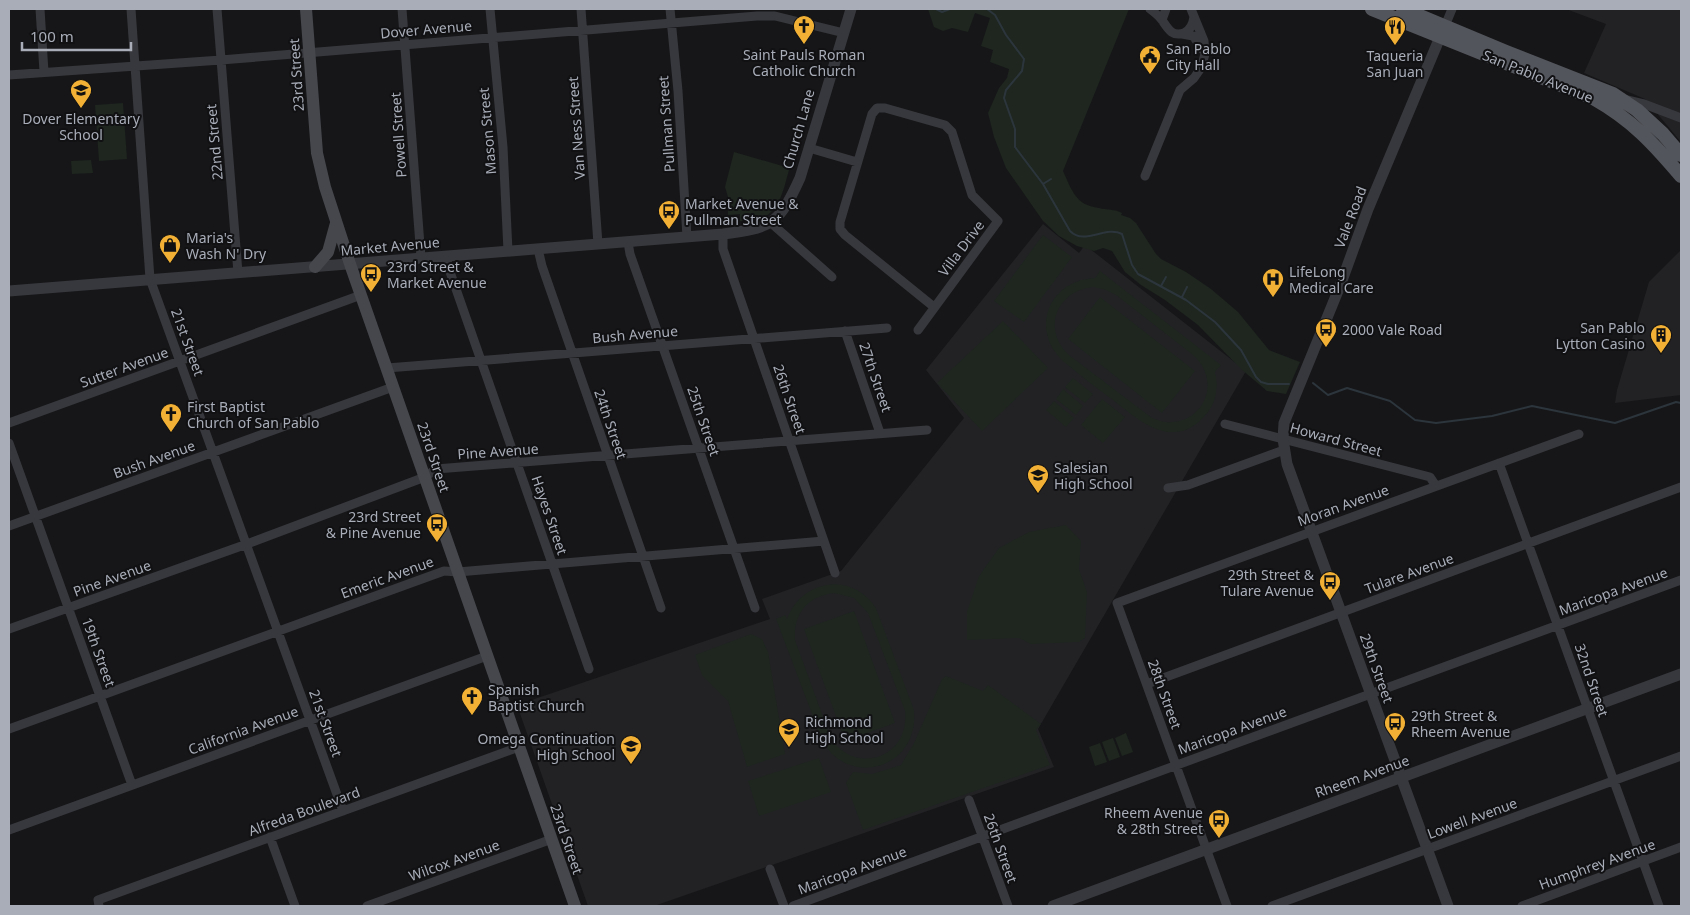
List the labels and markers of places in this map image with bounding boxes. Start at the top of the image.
church icon: Saint Pauls Roman Catholic Church [792,14,816,45]
restaurant icon: Taqueria San Juan [1383,15,1407,46]
place label: San Pablo City Hall [1166,39,1231,74]
public building icon: San Pablo City Hall [1138,44,1162,75]
place label: Saint Pauls Roman Catholic Church [743,45,865,80]
place label: Taqueria San Juan [1367,46,1423,81]
school or university icon: Dover Elementary School [69,78,93,109]
place label: Dover Elementary School [22,109,141,144]
place label: Market Avenue & Pullman Street [685,194,799,229]
bus stop icon: Market Avenue & Pullman Street [657,199,681,230]
place label: Maria's Wash N' Dry [186,228,267,263]
shop icon: Maria's Wash N' Dry [158,233,182,264]
place label: 23rd Street & Market Avenue [387,257,487,292]
bus stop icon: 23rd Street & Market Avenue [359,262,383,293]
place label: LifeLong Medical Care [1289,262,1374,297]
hospital icon: LifeLong Medical Care [1261,267,1285,298]
bus stop icon: 2000 Vale Road [1314,317,1338,348]
place label: San Pablo Lytton Casino [1556,318,1645,353]
place label: 2000 Vale Road [1342,320,1442,339]
building icon: San Pablo Lytton Casino [1649,323,1673,354]
place label: First Baptist Church of San Pablo [187,397,319,432]
church icon: First Baptist Church of San Pablo [159,402,183,433]
place label: Salesian High School [1054,458,1133,493]
school or university icon: Salesian High School [1026,463,1050,494]
place label: 23rd Street & Pine Avenue [326,507,421,542]
bus stop icon: 23rd Street & Pine Avenue [425,512,449,543]
place label: 29th Street & Tulare Avenue [1221,565,1315,600]
bus stop icon: 29th Street & Tulare Avenue [1318,570,1342,601]
place label: Spanish Baptist Church [488,680,585,715]
church icon: Spanish Baptist Church [460,685,484,716]
place label: 29th Street & Rheem Avenue [1411,706,1510,741]
bus stop icon: 29th Street & Rheem Avenue [1383,711,1407,742]
place label: Richmond High School [805,712,884,747]
school or university icon: Richmond High School [777,717,801,748]
place label: Omega Continuation High School [477,729,615,764]
school or university icon: Omega Continuation High School [619,734,643,765]
place label: Rheem Avenue & 28th Street [1104,803,1203,838]
bus stop icon: Rheem Avenue & 28th Street [1207,808,1231,839]

